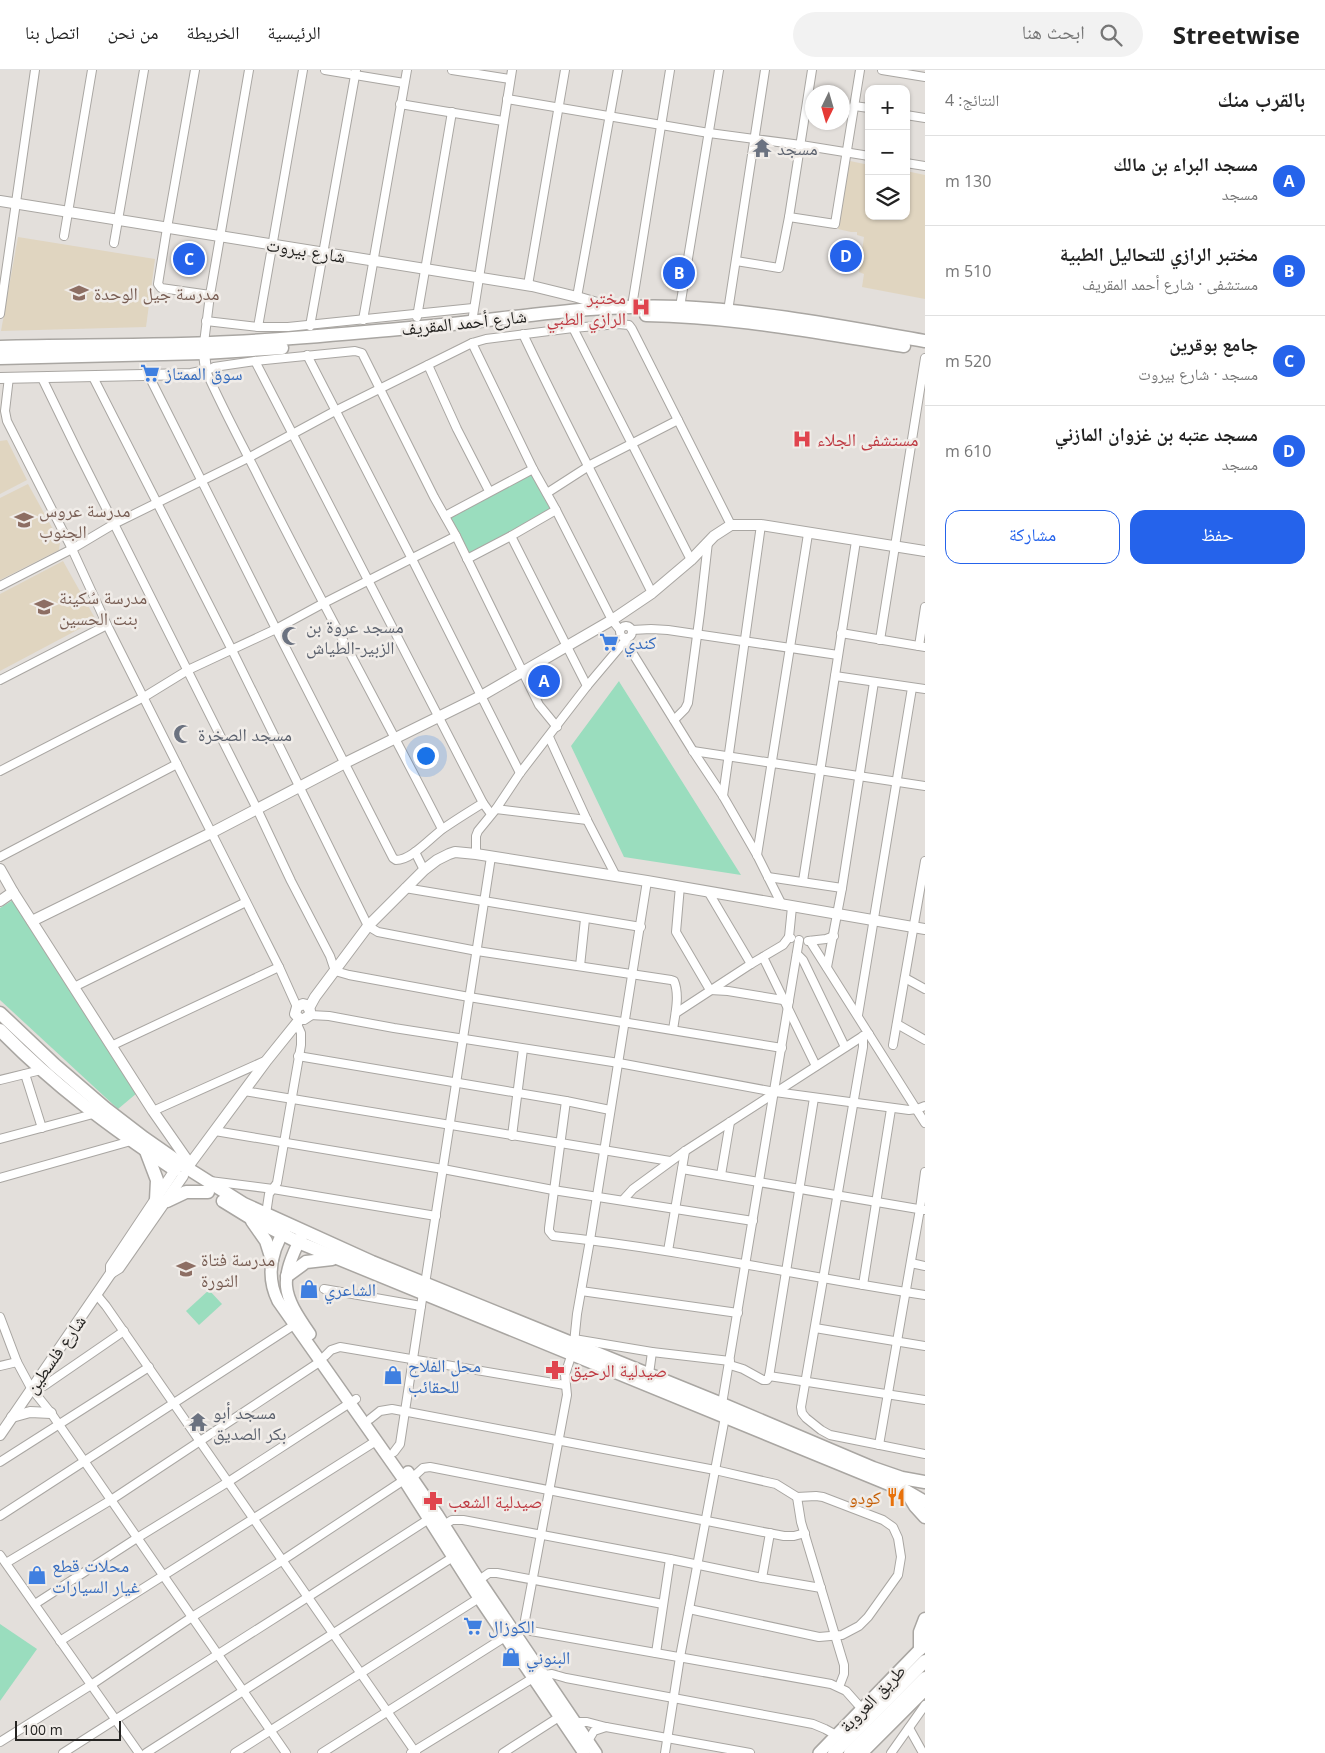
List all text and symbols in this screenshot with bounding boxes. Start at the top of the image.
search box [793,12,1143,57]
text: Streetwise [1173,18,1300,51]
text: ابحث هنا [1022,19,1085,45]
text: اتصل بنا [25,20,80,44]
text: من نحن [108,20,158,44]
text: الخريطة [186,20,239,44]
text: الرئيسية [267,20,321,44]
icon: search [1097,21,1125,49]
north arrow [805,85,850,130]
map controls [865,85,910,220]
button: + [865,85,910,130]
text: بالقرب منك [1218,85,1305,113]
text: النتائج: 4 [945,89,999,111]
button: − [865,130,910,175]
place label: مسجد [777,136,818,160]
temple icon: مسجد [751,137,773,159]
text: مسجد البراء بن مالك [1113,151,1258,177]
text: 130 m [945,170,991,192]
text: A [1283,170,1295,192]
button: layers [865,175,910,220]
text: مسجد [1222,183,1258,205]
street label: شارع بيروت [265,232,347,268]
pin: D [830,237,862,275]
pin: C [173,240,205,278]
text: مختبر الرازي للتحاليل الطبية [1060,241,1258,267]
pin: B [663,254,695,292]
text: 510 m [945,260,991,282]
text: B [1284,260,1294,282]
text: مستشفى · شارع أحمد المقريف [1082,273,1258,295]
place label: مدرسة جيل الوحدة [94,281,219,305]
school or university icon: مدرسة جيل الوحدة [68,282,90,304]
place label: مختبر الرازي الطبي [547,285,626,334]
hospital icon: مختبر الرازي الطبي [630,296,652,318]
street label: شارع أحمد المقريف [400,303,528,341]
text: جامع بوقرين [1169,331,1258,357]
text: 520 m [945,350,991,372]
text: C [1284,350,1294,372]
place label: سوق الممتاز [164,361,243,385]
supermarket icon: سوق الممتاز [139,362,161,384]
text: مسجد · شارع بيروت [1138,363,1258,385]
text: مسجد عتبه بن غزوان المازني [1055,421,1258,447]
place label: مستشفى الجلاء [817,427,919,451]
hospital icon: مستشفى الجلاء [791,428,813,450]
text: 610 m [945,440,991,462]
text: D [1283,440,1295,462]
text: مسجد [1222,453,1258,475]
place label: مدرسة عروس الجنوب [39,498,130,543]
school or university icon: مدرسة عروس الجنوب [13,509,35,531]
button: مشاركة [945,510,1120,564]
button: حفظ [1130,510,1305,564]
place label: مدرسة سُكينة بنت الحسين [59,585,147,630]
school or university icon: مدرسة سُكينة بنت الحسين [33,596,55,618]
place label: مسجد عروة بن الزبير-الطياش [306,614,404,659]
mosque icon: مسجد عروة بن الزبير-الطياش [280,625,302,647]
place label: كندي [624,630,657,658]
supermarket icon: كندي [598,631,620,653]
pin: A [528,662,560,700]
place label: مسجد الصخرة [198,722,292,746]
mosque icon: مسجد الصخرة [172,723,194,745]
your location [413,743,439,769]
place label: مدرسة فتاة الثورة [201,1247,275,1292]
school or university icon: مدرسة فتاة الثورة [175,1258,197,1280]
place label: الشاعري [324,1277,376,1305]
shop icon: الشاعري [298,1278,320,1300]
street label: شارع فلسطين [19,1310,91,1398]
place label: محل الفلاح للحقائب [408,1353,481,1398]
place label: صيدلية الرحيق [570,1358,667,1382]
pharmacy icon: صيدلية الرحيق [544,1359,566,1381]
shop icon: محل الفلاح للحقائب [382,1364,404,1386]
place label: مسجد أبو بكر الصديق [213,1400,287,1445]
temple icon: مسجد أبو بكر الصديق [187,1411,209,1433]
place label: كودو [849,1485,882,1509]
restaurant icon: كودو [885,1486,907,1508]
place label: صيدلية الشعب [448,1489,542,1513]
pharmacy icon: صيدلية الشعب [422,1490,444,1512]
place label: محلات قطع غيار السيارات [52,1553,140,1598]
shop icon: محلات قطع غيار السيارات [26,1564,48,1586]
place label: الكوزال [488,1614,535,1638]
supermarket icon: الكوزال [462,1615,484,1637]
place label: البنوني [526,1645,570,1673]
shop icon: البنوني [500,1646,522,1668]
street label: طريق العروبة [834,1659,910,1737]
scale bar [15,1718,121,1741]
text: 100 m [22,1720,63,1739]

